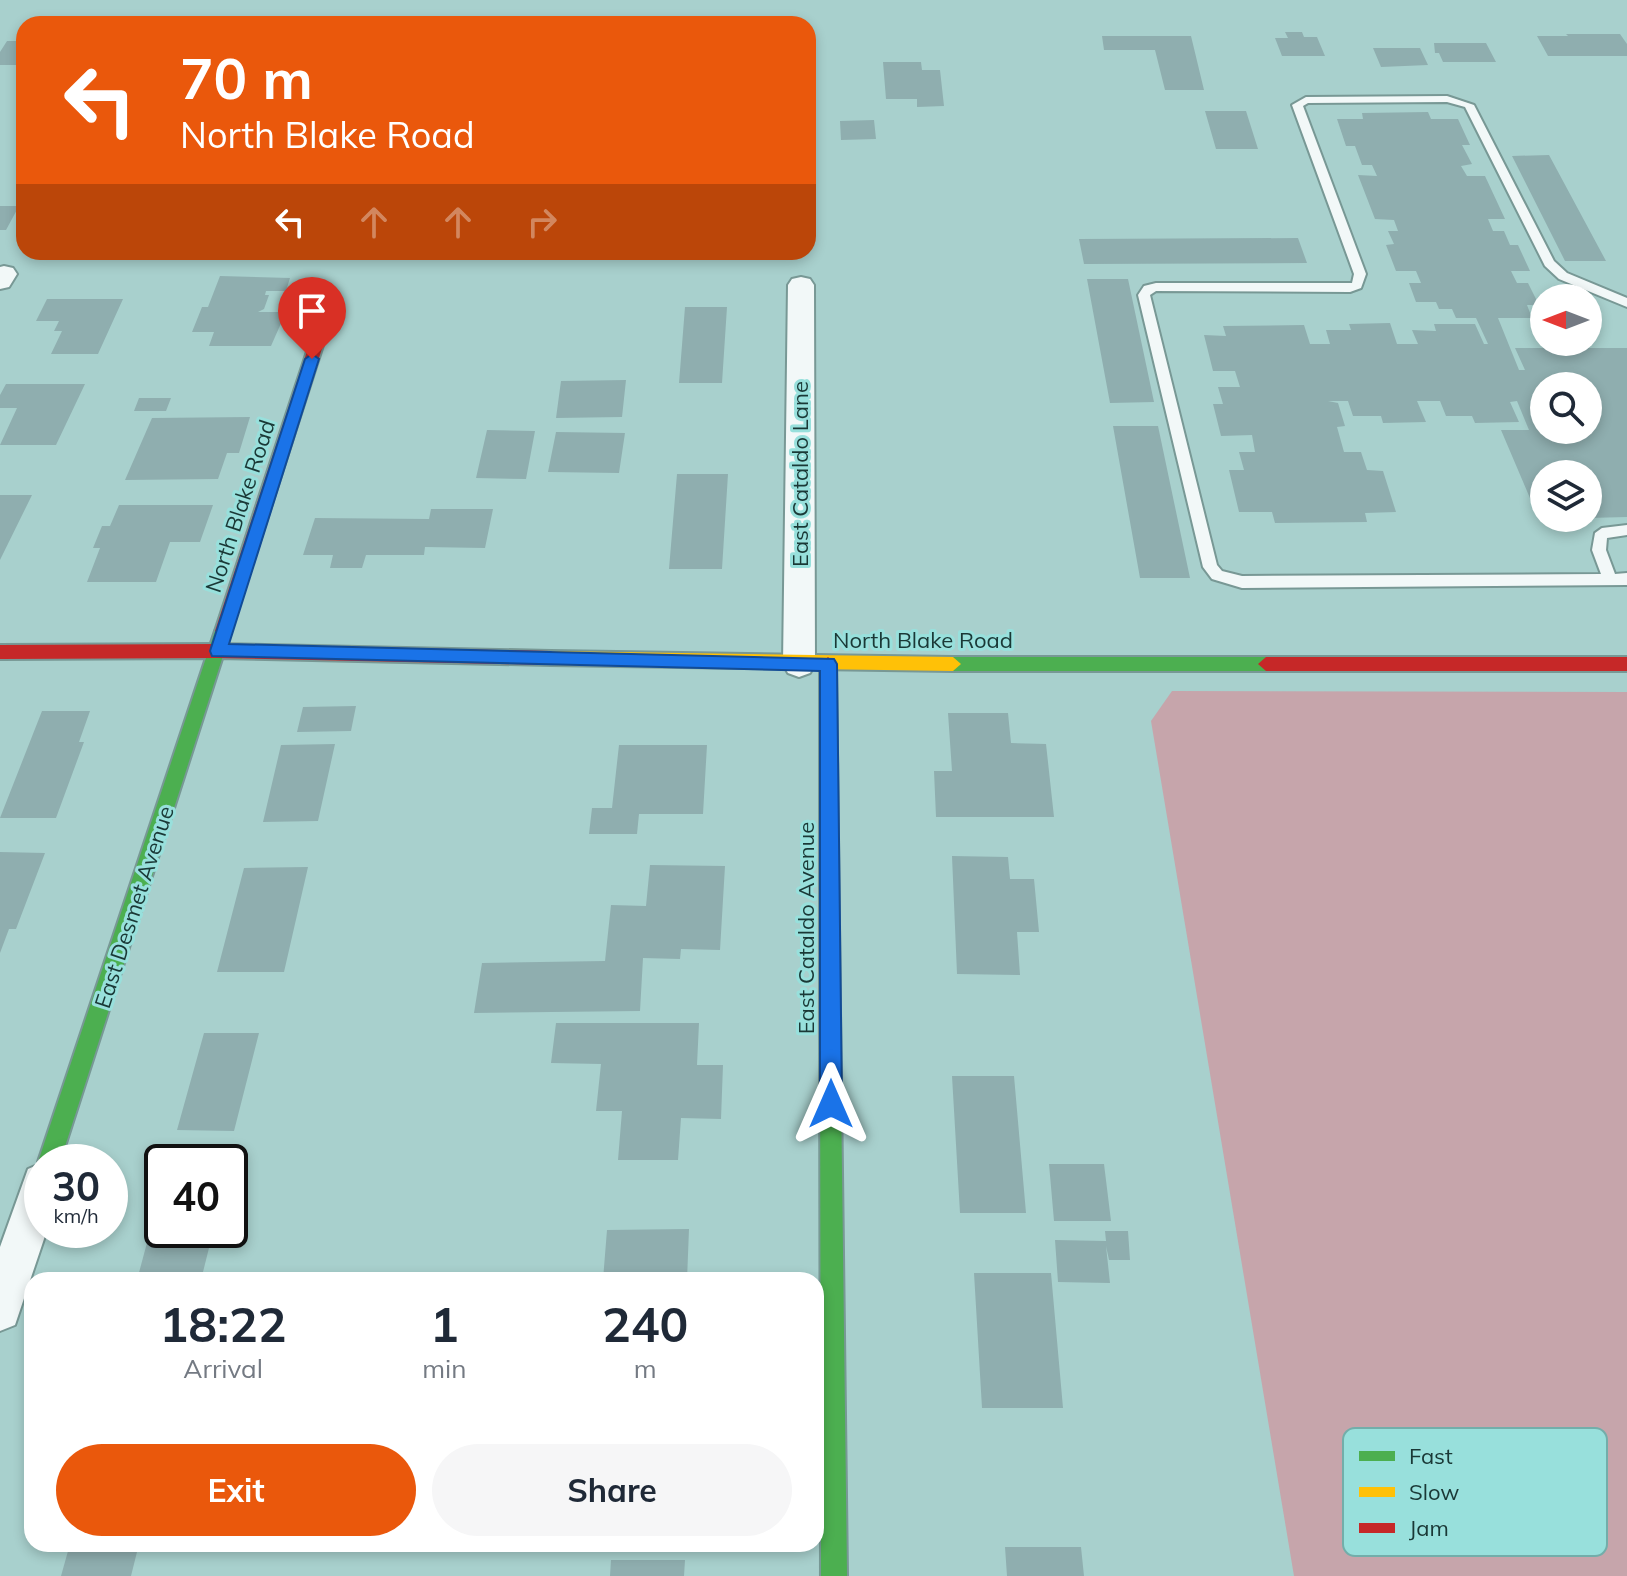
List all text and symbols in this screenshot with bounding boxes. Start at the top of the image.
text: 70 m [180,43,313,113]
icon: left [48,48,152,152]
text: North Blake Road [180,112,475,157]
icon: left [268,200,312,244]
icon: ahead [352,200,396,244]
icon: ahead [436,200,480,244]
icon: right [520,200,564,244]
pin [278,277,346,359]
north arrow [1530,284,1602,356]
map controls [1530,284,1602,532]
icon: arrive [290,289,334,333]
button: search [1530,372,1602,444]
street label: East Cataldo Lane [786,381,814,567]
street label: North Blake Road [199,416,281,596]
button: layers [1530,460,1602,532]
street label: North Blake Road [833,626,1013,654]
street label: East Desmet Avenue [88,802,180,1012]
street label: East Cataldo Avenue [792,822,820,1034]
position arrow [789,1062,873,1146]
speed limit sign: 40 [144,1144,248,1248]
text: 30 [52,1161,100,1211]
text: km/h [53,1203,99,1228]
text: 18:22 [160,1294,287,1354]
text: 1 [430,1294,459,1354]
text: 240 [602,1294,688,1354]
text: Arrival [183,1352,263,1385]
text: min [422,1352,466,1385]
text: m [634,1352,657,1385]
legend [1343,1428,1607,1556]
text: Fast [1409,1442,1453,1470]
button: Exit [56,1444,416,1536]
button: Share [432,1444,792,1536]
text: Slow [1409,1478,1459,1506]
text: Jam [1409,1514,1449,1542]

